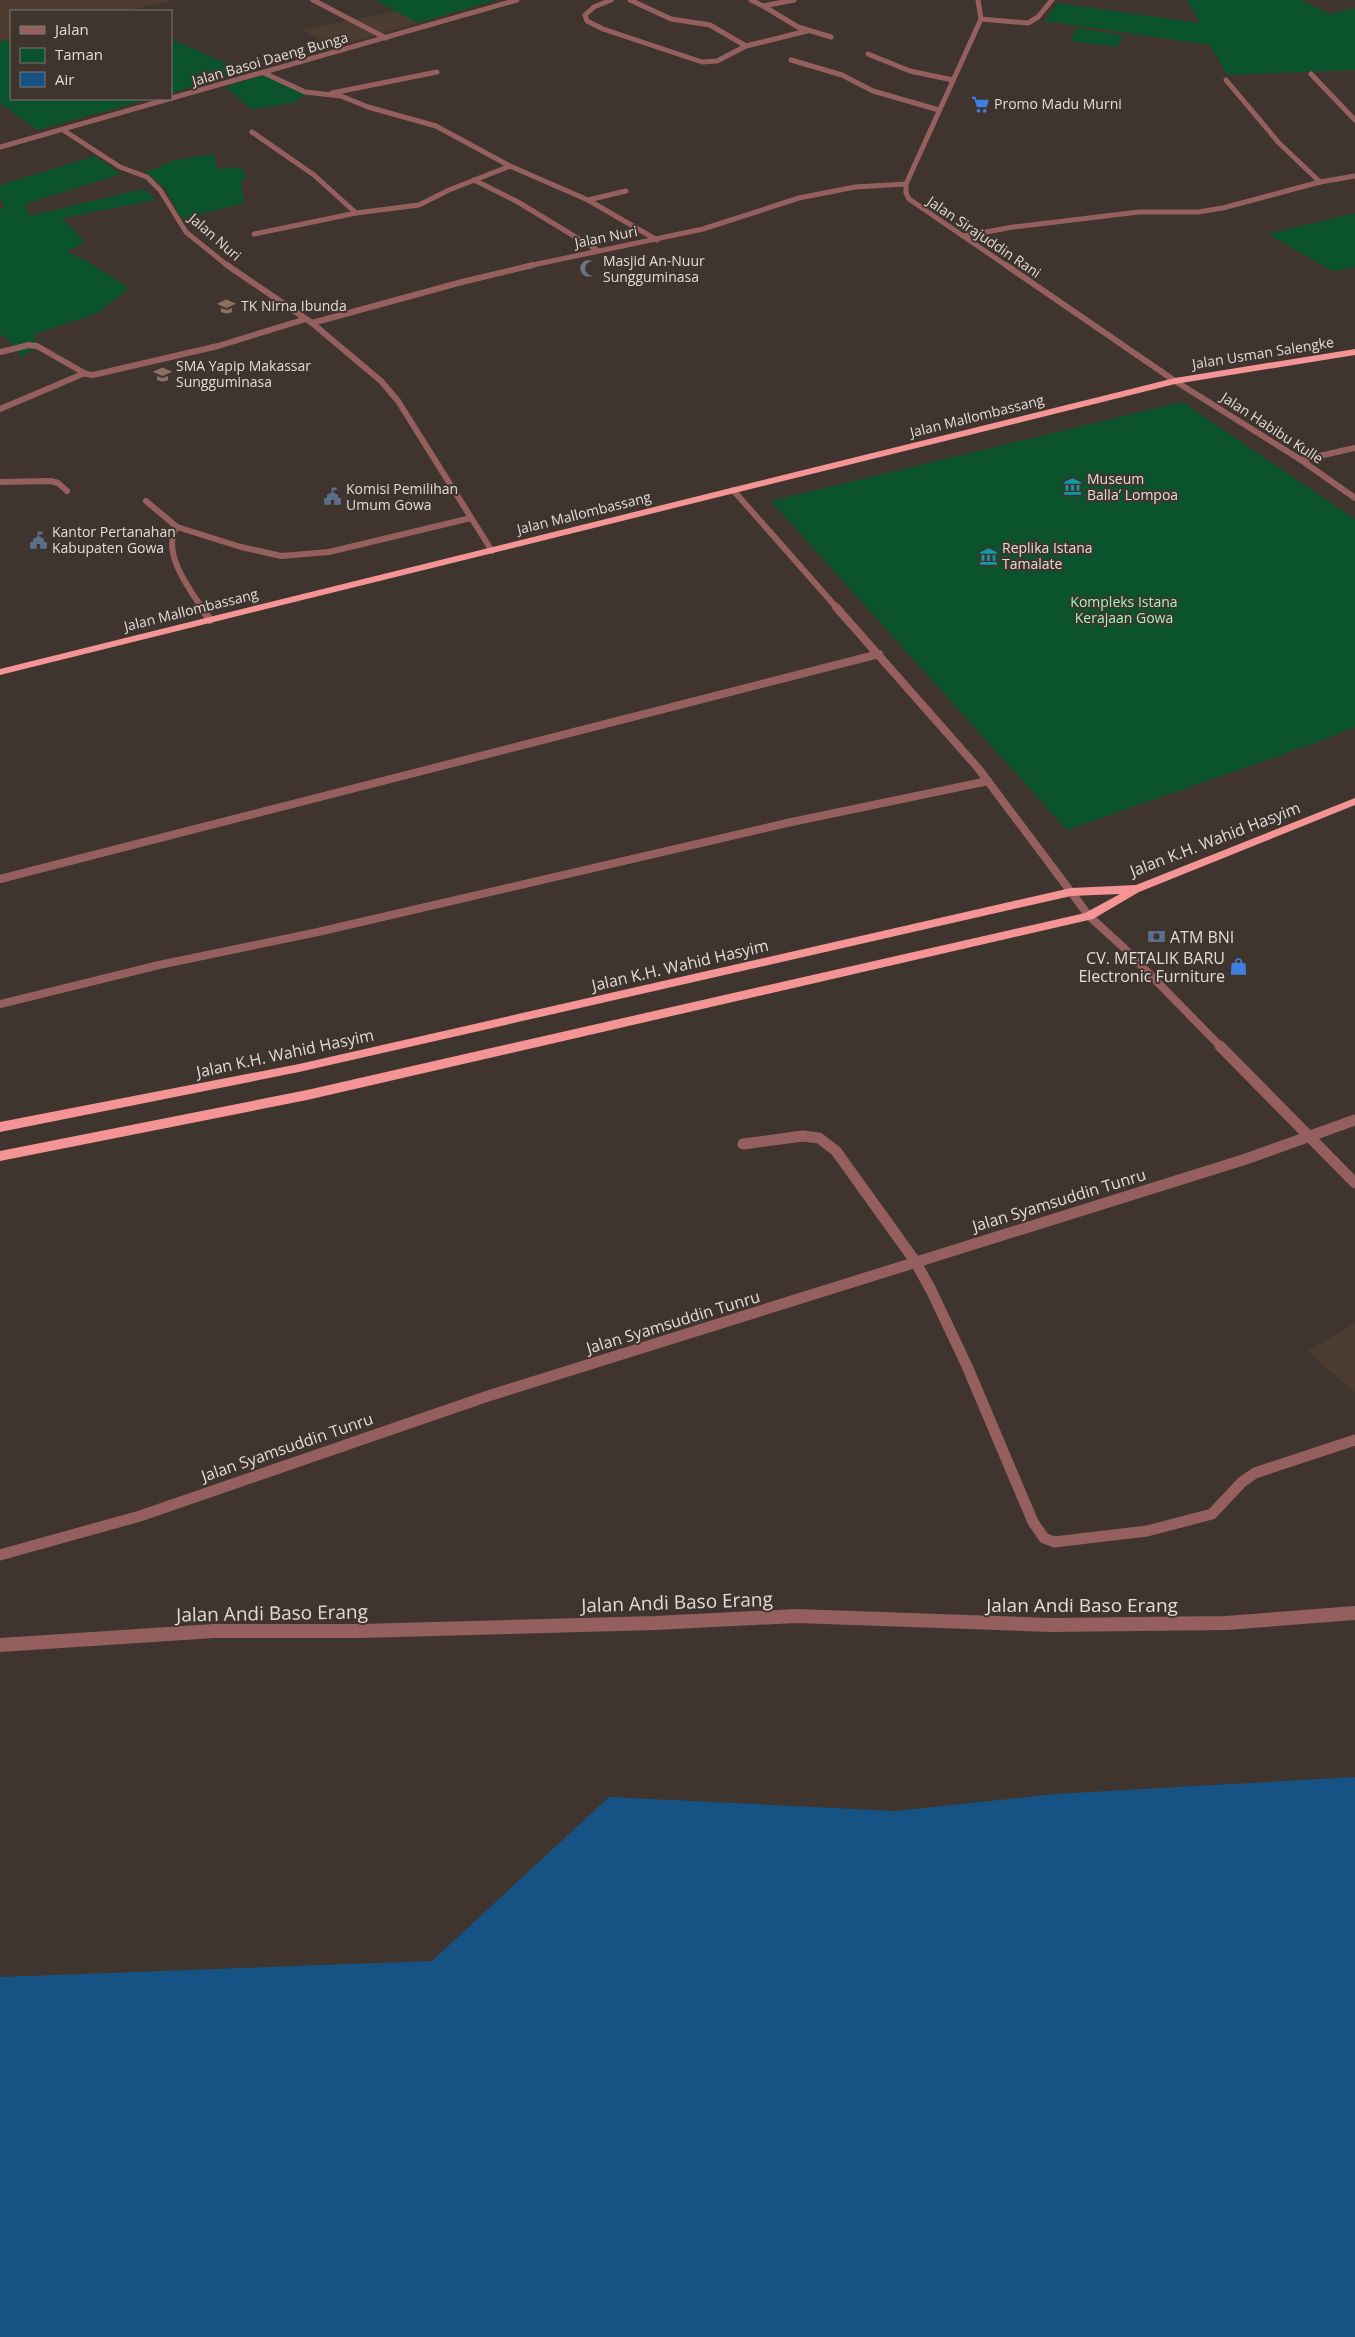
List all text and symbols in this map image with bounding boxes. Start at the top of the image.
legend [10,10,172,100]
text: Jalan [53,19,89,39]
street label: Jalan Basoi Daeng Bunga [188,27,350,90]
text: Taman [55,44,103,64]
text: Air [55,69,74,89]
supermarket icon: Promo Madu Murni [970,94,990,114]
place label: Promo Madu Murni [994,94,1122,113]
street label: Jalan Sirajuddin Rani [922,190,1045,282]
street label: Jalan Nuri [184,207,246,265]
street label: Jalan Nuri [571,221,639,252]
place label: Masjid An-Nuur Sungguminasa [603,251,705,286]
mosque icon: Masjid An-Nuur Sungguminasa [579,259,599,279]
school or university icon: TK Nirna Ibunda [217,296,237,316]
place label: TK Nirna Ibunda [241,296,347,315]
street label: Jalan Usman Salengke [1189,332,1335,373]
place label: SMA Yapip Makassar Sungguminasa [176,356,311,391]
school or university icon: SMA Yapip Makassar Sungguminasa [152,364,172,384]
street label: Jalan Habibu Kulle [1216,386,1327,468]
street label: Jalan Mallombassang [906,390,1046,442]
place label: Museum Ballaʼ Lompoa [1087,469,1178,504]
museum icon: Museum Ballaʼ Lompoa [1063,477,1083,497]
place label: Komisi Pemilihan Umum Gowa [346,479,458,514]
public building icon: Komisi Pemilihan Umum Gowa [322,487,342,507]
street label: Jalan Mallombassang [513,487,653,539]
place label: Kantor Pertanahan Kabupaten Gowa [52,522,176,557]
public building icon: Kantor Pertanahan Kabupaten Gowa [28,530,48,550]
place label: Replika Istana Tamalate [1002,538,1093,573]
museum icon: Replika Istana Tamalate [978,546,998,566]
street label: Jalan Mallombassang [120,584,260,636]
park label: Kompleks Istana Kerajaan Gowa [1070,592,1178,627]
street label: Jalan K.H. Wahid Hasyim [1125,796,1303,882]
place label: ATM BNI [1170,926,1234,948]
bank icon: ATM BNI [1146,927,1166,947]
street label: Jalan K.H. Wahid Hasyim [587,934,771,997]
place label: CV. METALIK BARU Electronic Furniture [1078,947,1225,987]
shop icon: CV. METALIK BARU Electronic Furniture [1229,957,1249,977]
street label: Jalan K.H. Wahid Hasyim [192,1023,376,1083]
street label: Jalan Syamsuddin Tunru [968,1163,1148,1237]
street label: Jalan Syamsuddin Tunru [582,1285,762,1359]
street label: Jalan Syamsuddin Tunru [196,1407,376,1487]
street label: Jalan Andi Baso Erang [579,1586,773,1618]
street label: Jalan Andi Baso Erang [984,1592,1178,1618]
street label: Jalan Andi Baso Erang [174,1598,368,1628]

